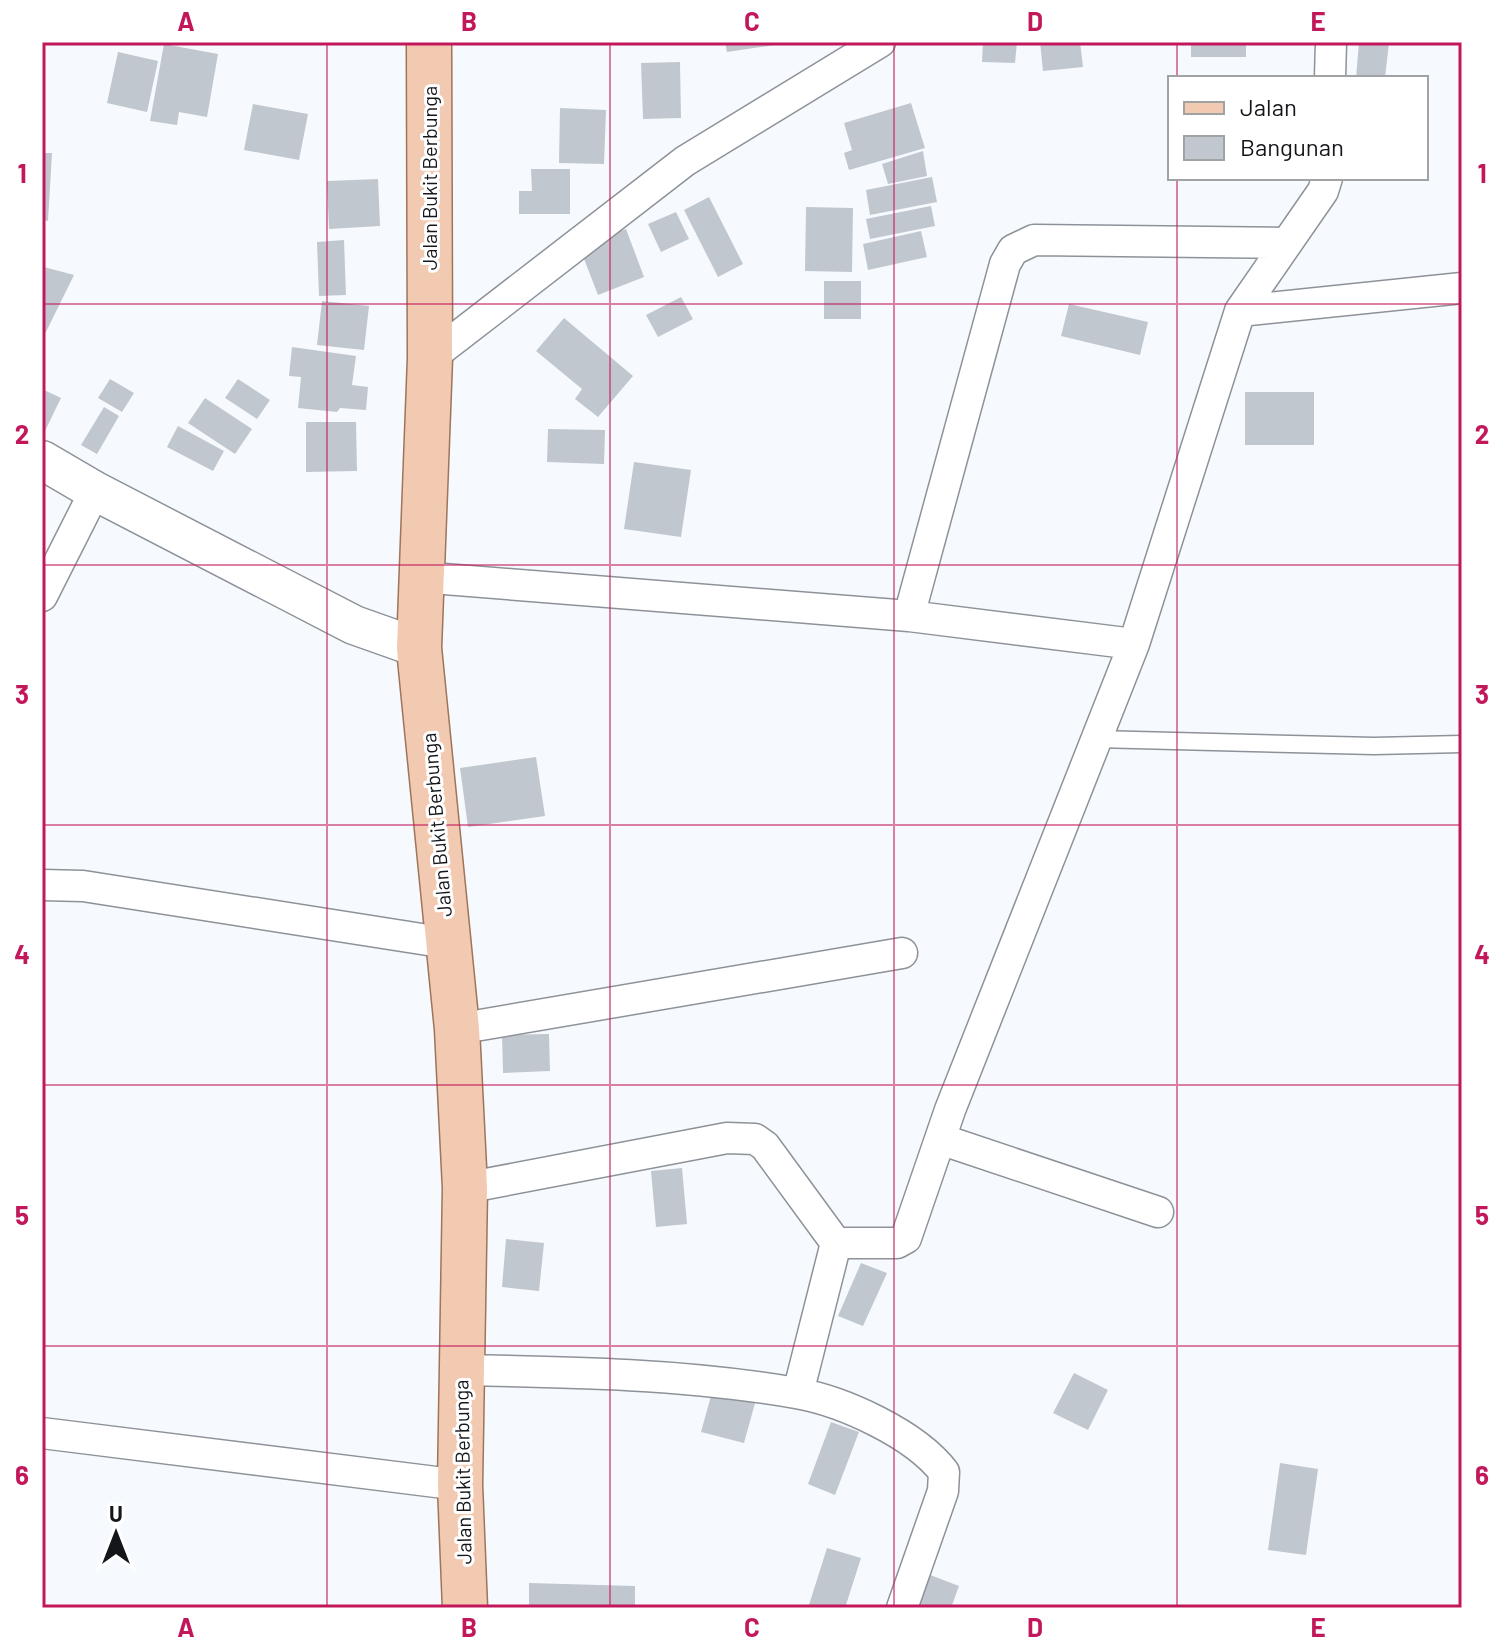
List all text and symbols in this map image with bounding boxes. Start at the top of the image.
text: A [177,5,195,36]
text: B [461,5,477,36]
text: C [744,5,760,36]
text: D [1027,5,1043,36]
text: E [1310,5,1326,36]
legend [1168,76,1428,180]
street label: Jalan Bukit Berbunga [417,86,441,270]
text: Jalan [1240,92,1297,121]
text: Bangunan [1240,132,1344,161]
text: 1 [17,157,27,188]
text: 1 [1477,157,1487,188]
text: 2 [15,418,29,449]
text: 2 [1475,418,1489,449]
text: 3 [15,678,29,709]
text: 3 [1475,678,1489,709]
street label: Jalan Bukit Berbunga [416,732,456,918]
text: 4 [14,938,30,969]
text: 4 [1474,938,1490,969]
text: 5 [15,1199,29,1230]
text: 5 [1475,1199,1489,1230]
street label: Jalan Bukit Berbunga [448,1380,476,1564]
text: 6 [15,1459,29,1490]
text: 6 [1475,1459,1489,1490]
north arrow [76,1494,156,1574]
text: U [109,1500,123,1526]
text: A [177,1611,195,1642]
text: B [461,1611,477,1642]
text: C [744,1611,760,1642]
text: D [1027,1611,1043,1642]
text: E [1310,1611,1326,1642]

